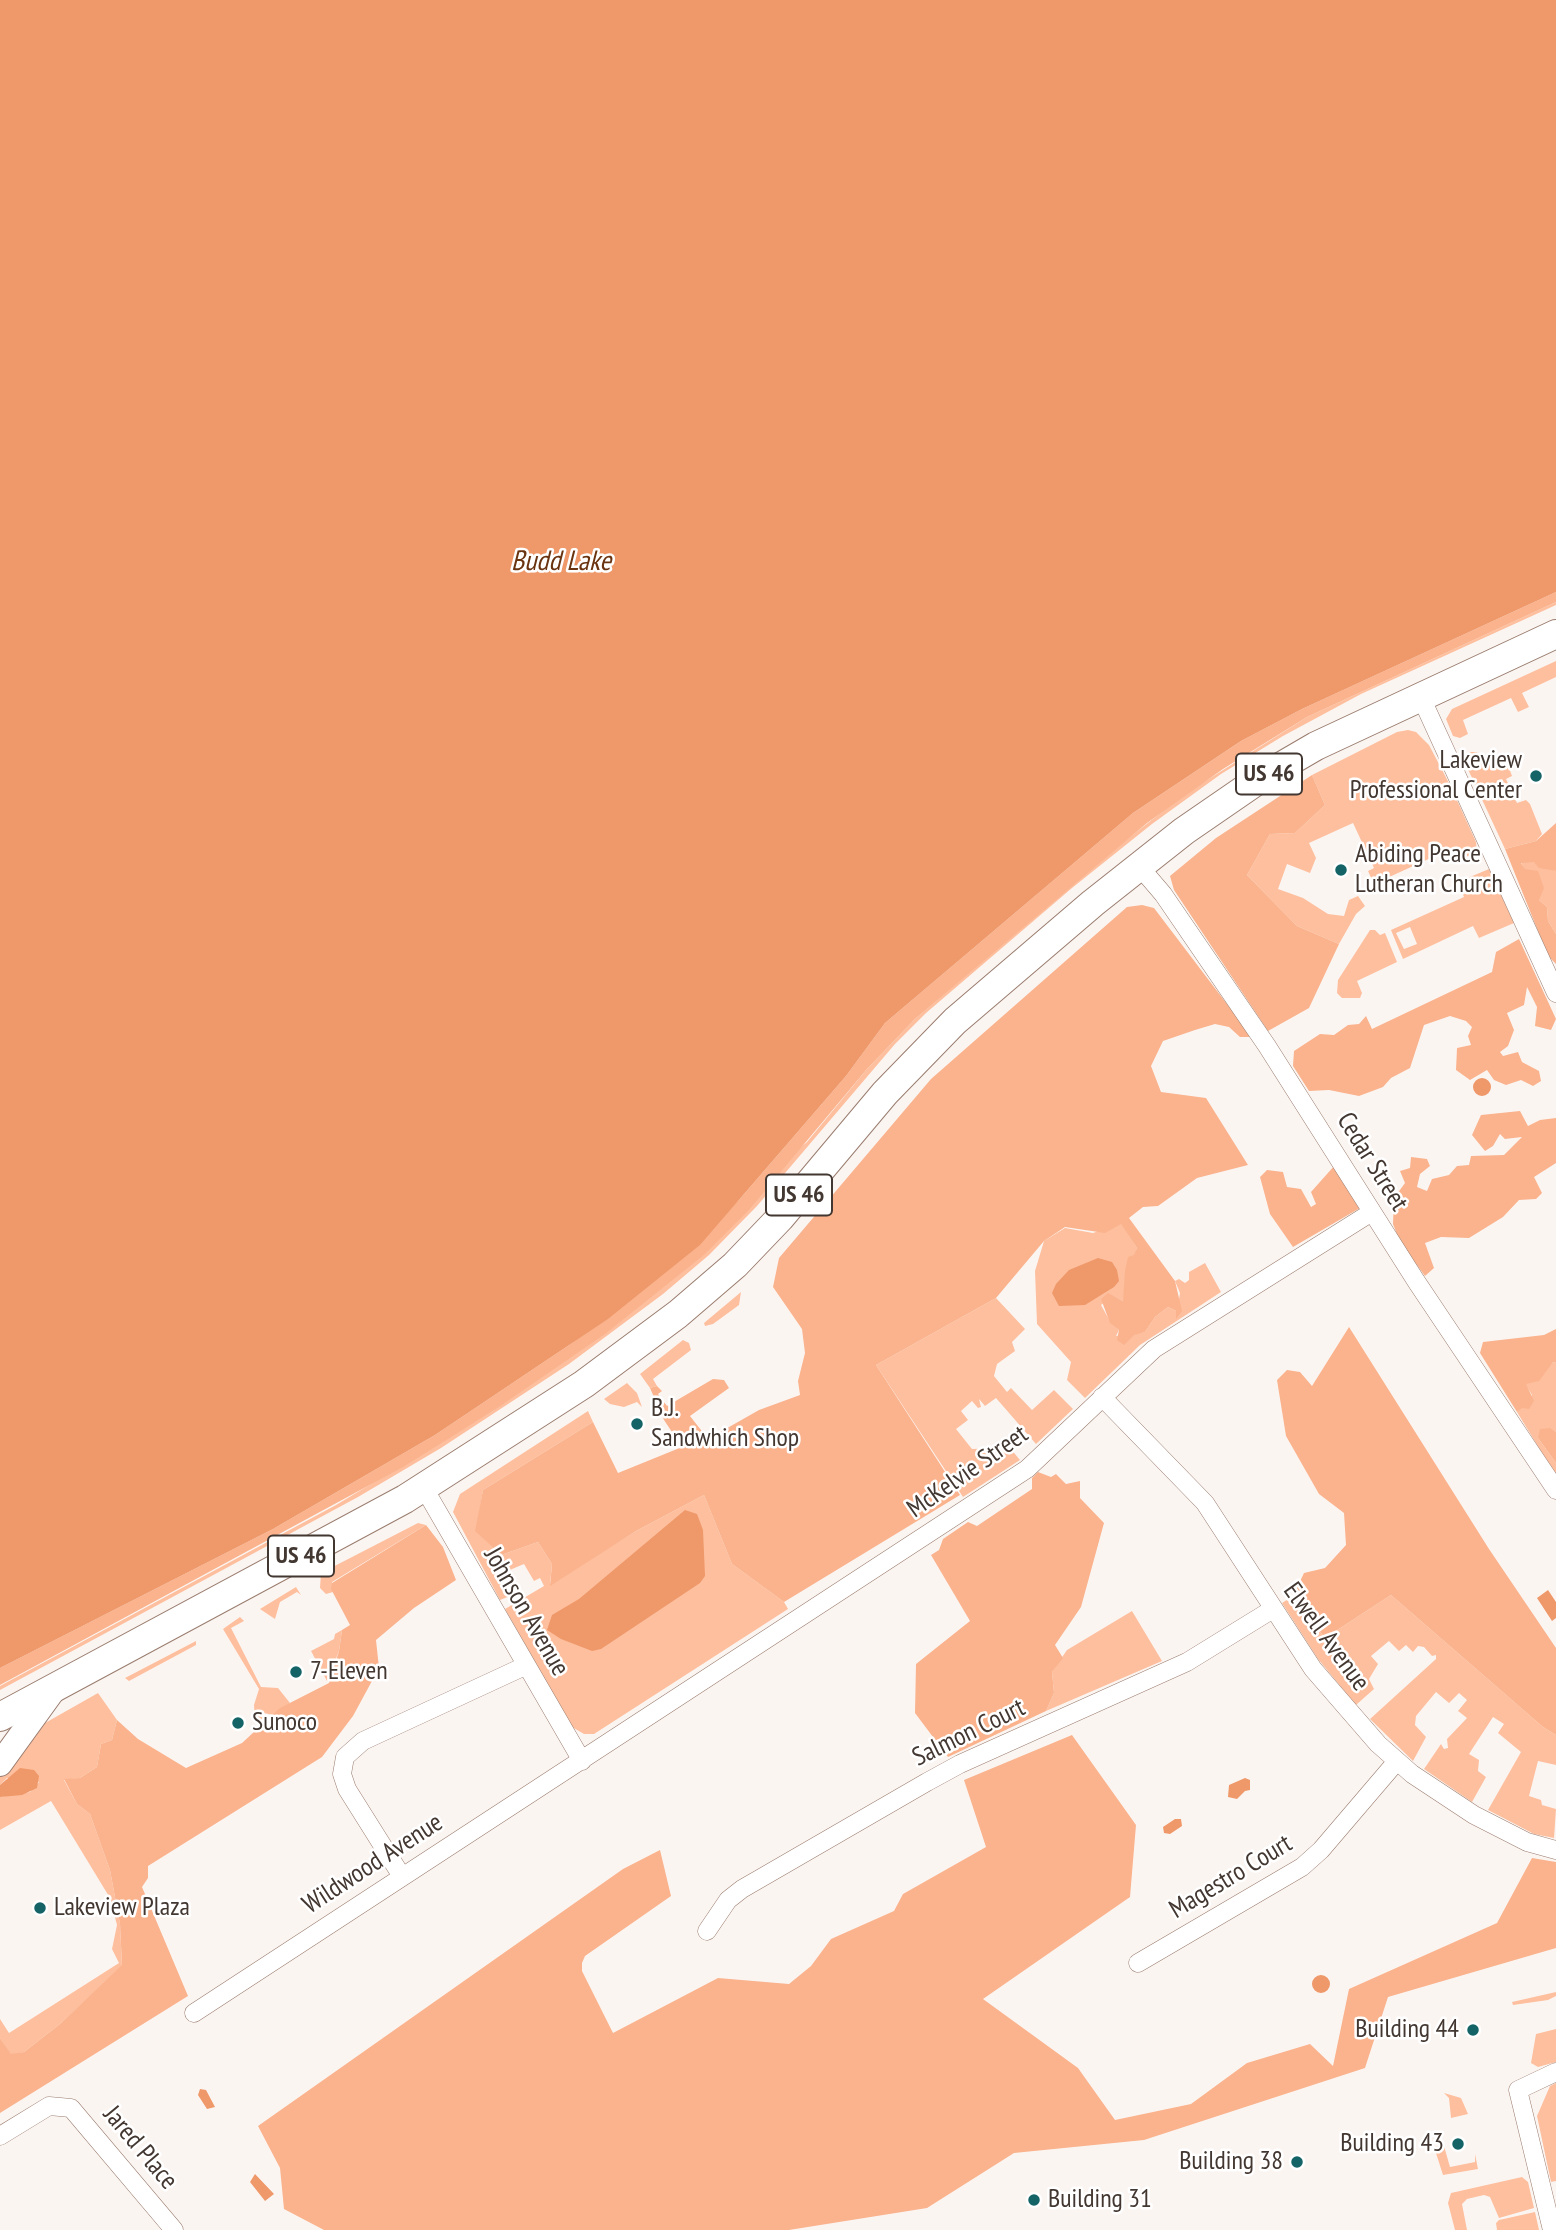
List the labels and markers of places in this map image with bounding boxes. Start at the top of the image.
place label: Lakeview Professional Center [1350,745,1522,806]
marker: Lakeview Professional Center [1528,768,1544,784]
place label: Abiding Peace Lutheran Church [1355,839,1503,900]
marker: Abiding Peace Lutheran Church [1333,862,1349,878]
place label: B.J. Sandwhich Shop [651,1393,799,1454]
marker: B.J. Sandwhich Shop [629,1416,645,1432]
place label: 7-Eleven [310,1656,388,1688]
marker: 7-Eleven [288,1664,304,1680]
place label: Sunoco [252,1707,317,1739]
marker: Sunoco [230,1715,246,1731]
place label: Lakeview Plaza [54,1892,190,1924]
marker: Lakeview Plaza [32,1900,48,1916]
place label: Building 44 [1355,2014,1459,2046]
marker: Building 44 [1465,2022,1481,2038]
place label: Building 43 [1340,2128,1444,2160]
marker: Building 43 [1450,2136,1466,2152]
place label: Building 38 [1179,2146,1283,2178]
marker: Building 38 [1289,2154,1305,2170]
place label: Building 31 [1048,2184,1152,2216]
marker: Building 31 [1026,2192,1042,2208]

